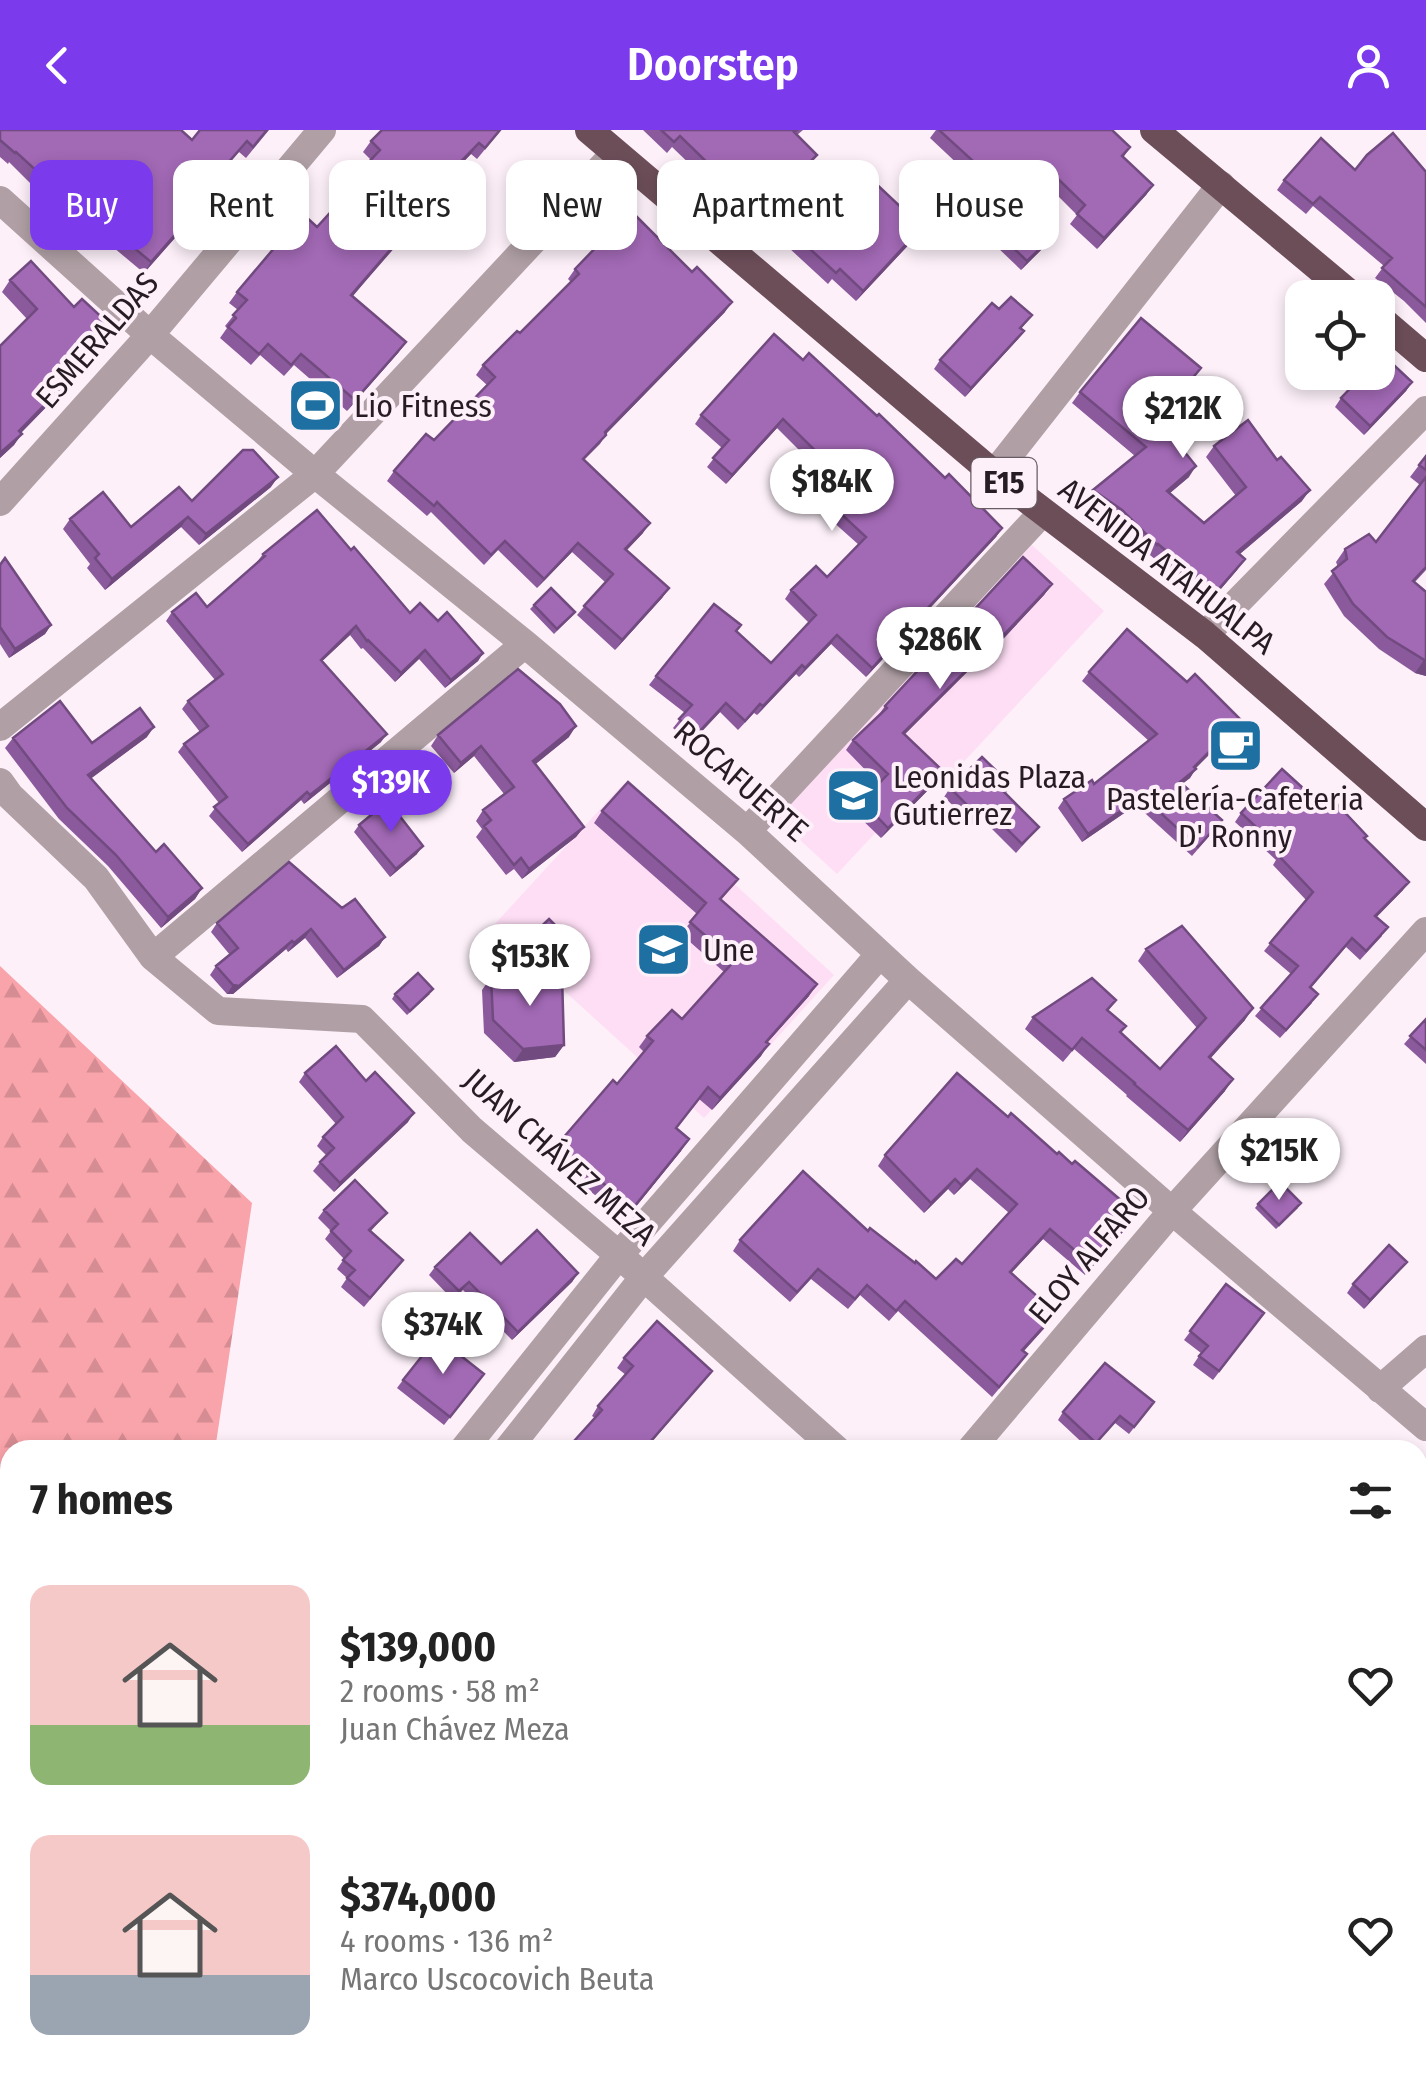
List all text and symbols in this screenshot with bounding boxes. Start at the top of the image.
icon: back [30,38,85,93]
text: Doorstep [627,38,799,92]
icon: person [1341,38,1396,93]
chip: Buy [30,160,153,250]
chip: Rent [173,160,309,250]
chip: Filters [329,160,486,250]
chip: New [506,160,637,250]
chip: Apartment [657,160,879,250]
chip: House [899,160,1059,250]
street label: ESMERALDAS [28,264,166,416]
map controls [1285,280,1395,390]
button: locate [1285,280,1395,390]
sports icon: Lio Fitness [285,376,345,436]
pin: $212K [1113,376,1253,461]
place label: Lio Fitness [354,387,492,425]
text: $212K [1145,389,1221,427]
pin: $184K [762,449,902,534]
road number: E15 [972,458,1036,508]
text: $184K [792,462,872,500]
street label: AVENIDA ATAHUALPA [1051,470,1283,662]
pin: $286K [870,607,1010,692]
text: $286K [899,620,981,658]
street label: ROCAFUERTE [666,713,816,849]
cafe icon: Pastelería-Cafeteria D' Ronny [1205,715,1265,775]
pin: $139K [321,750,461,835]
place label: Leonidas Plaza Gutierrez [893,758,1086,833]
text: $139K [352,763,430,801]
school or university icon: Leonidas Plaza Gutierrez [824,765,884,825]
place label: Pastelería-Cafeteria D' Ronny [1106,780,1364,855]
school or university icon: Une [634,920,694,980]
pin: $153K [460,924,600,1009]
place label: Une [703,931,755,969]
text: $153K [491,937,569,975]
street label: JUAN CHÁVEZ MEZA [456,1061,664,1254]
pin: $215K [1209,1118,1349,1203]
text: $215K [1240,1131,1318,1169]
street label: ELOY ALFARO [1021,1179,1157,1331]
pin: $374K [373,1292,513,1377]
text: $374K [404,1305,482,1343]
icon: filters [1343,1473,1398,1528]
text: 7 homes [30,1475,173,1525]
text: $139,000 [340,1622,496,1672]
icon: home [110,1625,230,1745]
icon: heart [1343,1658,1398,1713]
text: 2 rooms · 58 m² [340,1672,540,1710]
text: Juan Chávez Meza [340,1710,570,1748]
text: $374,000 [340,1872,496,1922]
icon: home [110,1875,230,1995]
icon: heart [1343,1908,1398,1963]
text: 4 rooms · 136 m² [340,1922,553,1960]
text: Marco Uscocovich Beuta [340,1960,655,1998]

